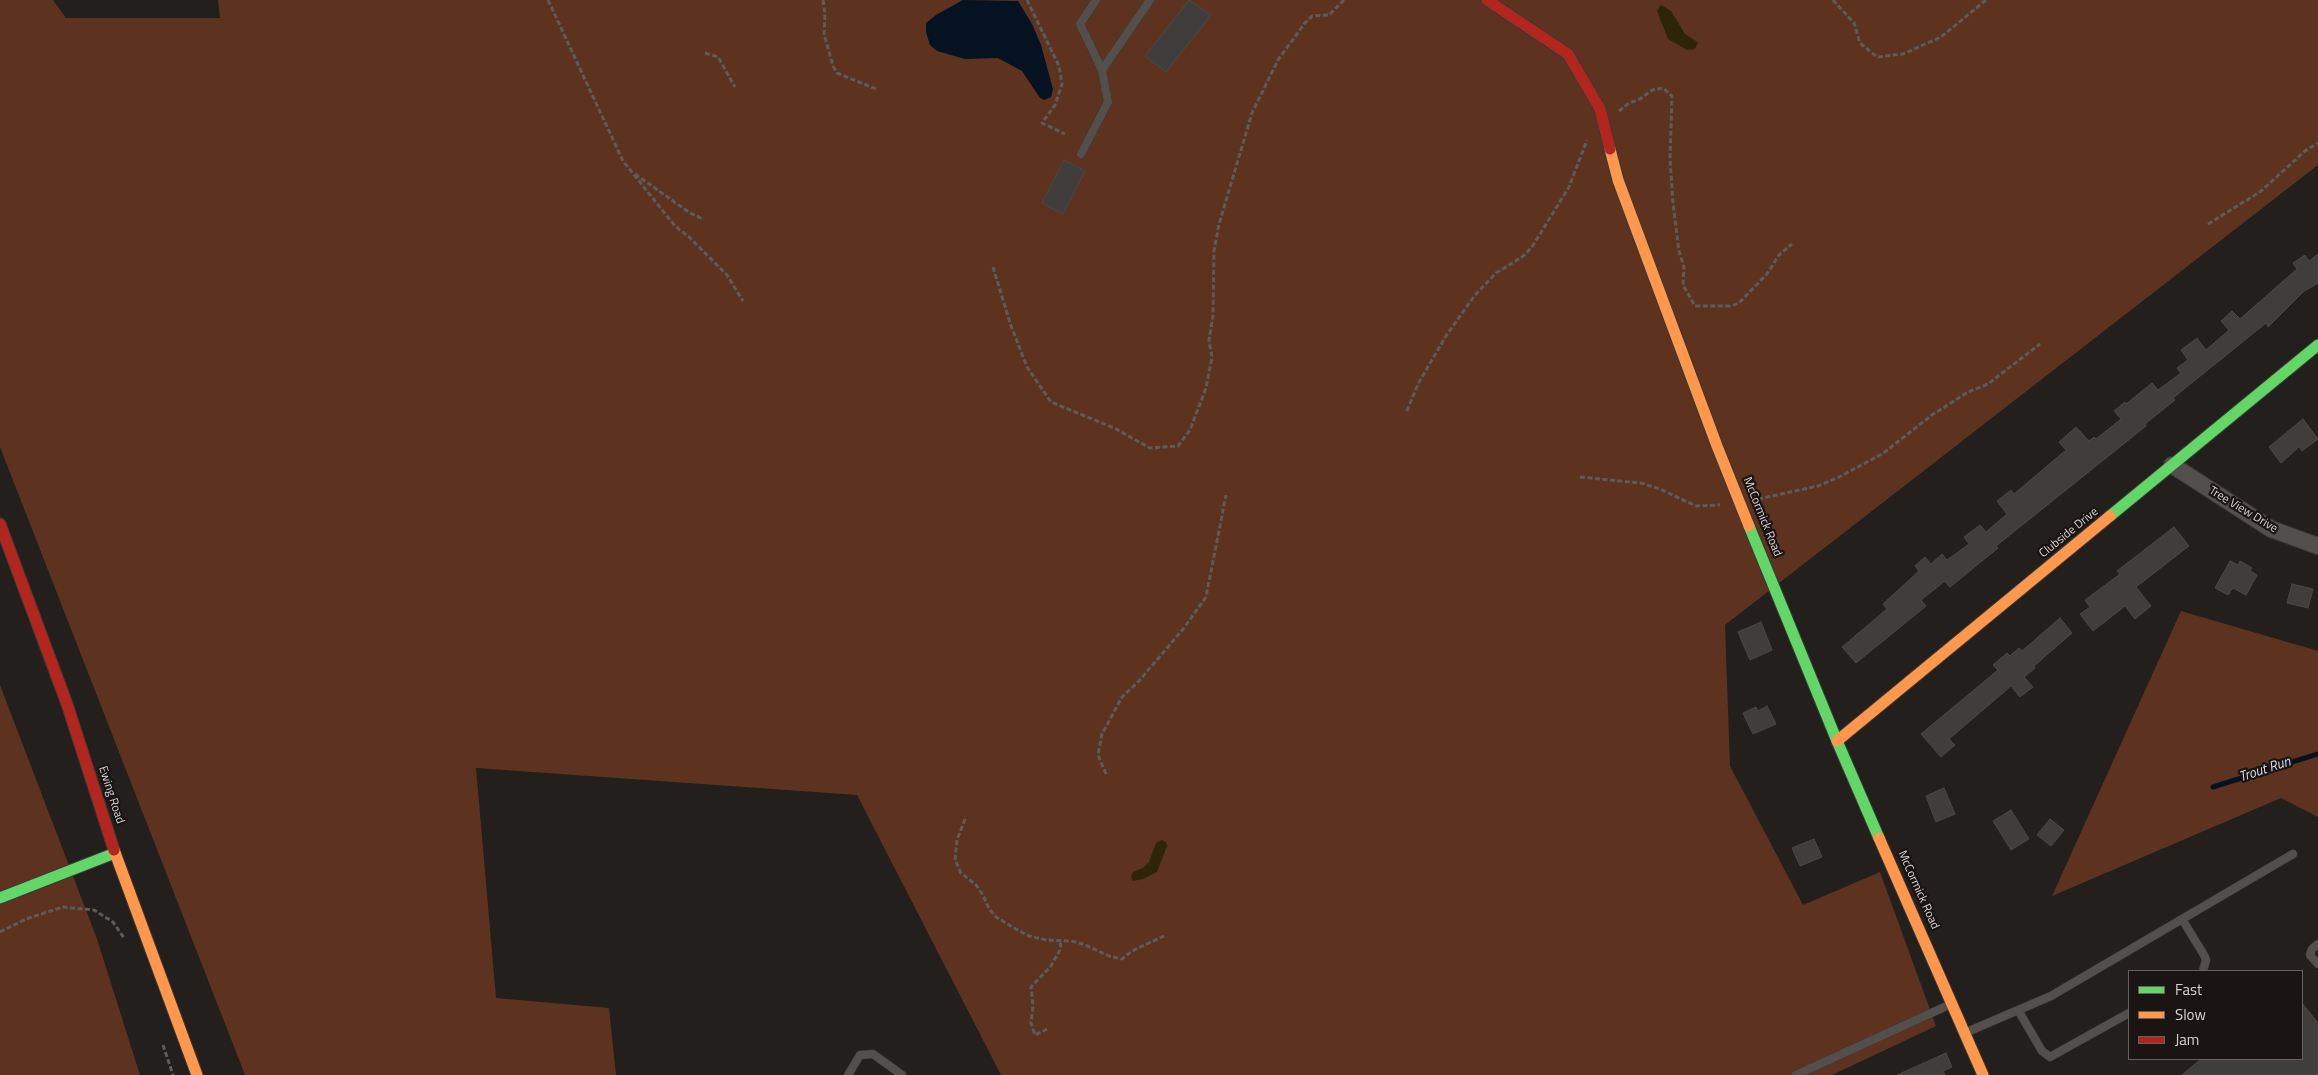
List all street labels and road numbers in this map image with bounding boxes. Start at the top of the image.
street label: McCormick Road [1740,475,1784,559]
street label: Tree View Drive [2206,484,2280,536]
street label: Clubside Drive [2037,505,2101,561]
street label: Ewing Road [95,764,127,826]
street label: McCormick Road [1894,849,1942,931]

